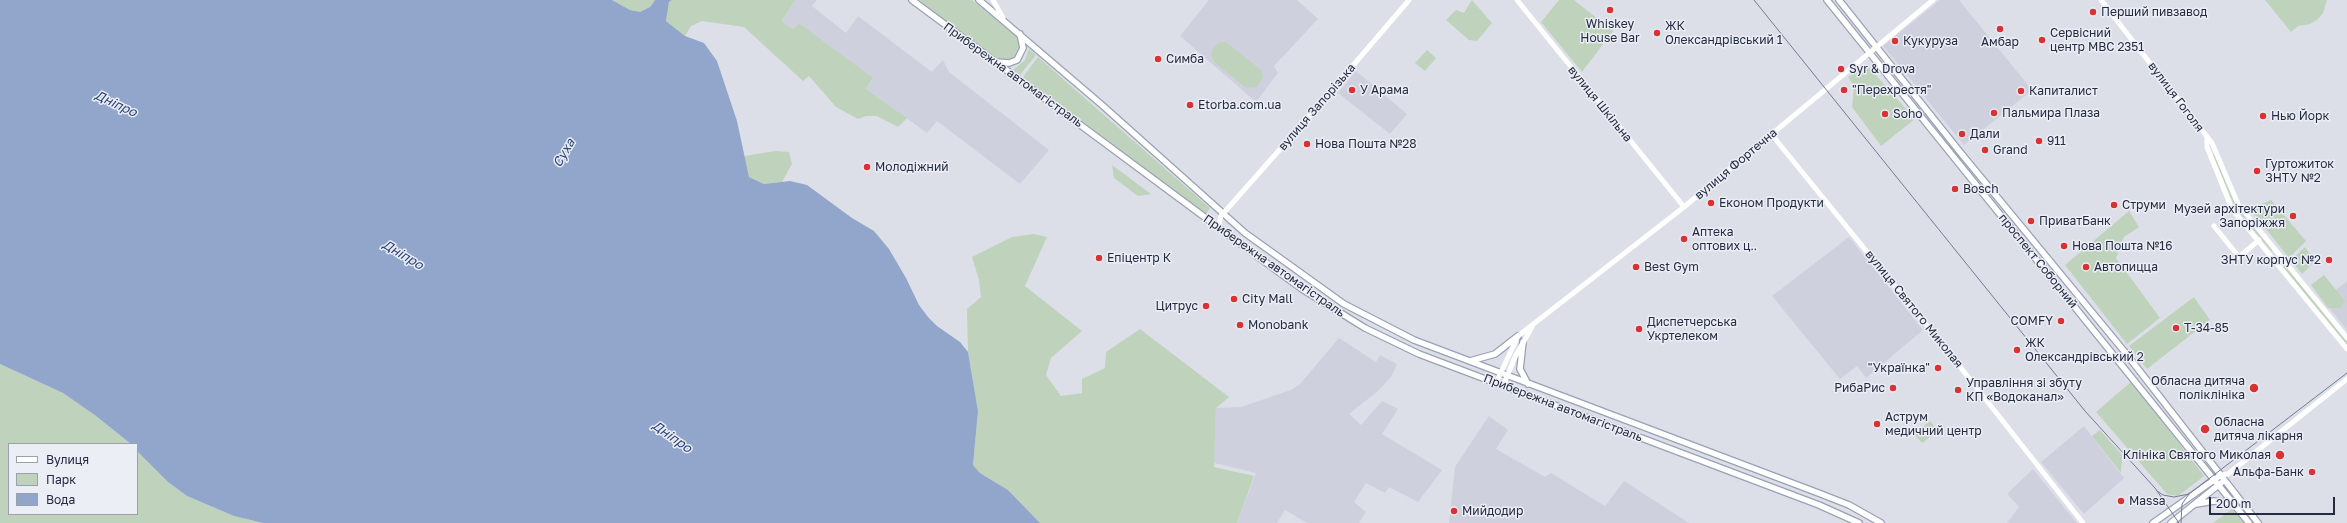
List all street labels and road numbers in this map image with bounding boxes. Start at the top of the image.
street label: Прибережна автомагістраль [940,19,1086,131]
street label: вулиця Гоголя [2145,59,2207,135]
street label: вулиця Запорізька [1275,61,1359,153]
street label: вулиця Шкільна [1565,63,1635,145]
street label: вулиця Фортечна [1692,125,1780,203]
street label: проспект Соборний [1995,211,2081,311]
street label: Прибережна автомагістраль [1201,212,1347,320]
street label: вулиця Святого Миколая [1862,247,1966,371]
street label: Прибережна автомагістраль [1482,371,1644,445]

